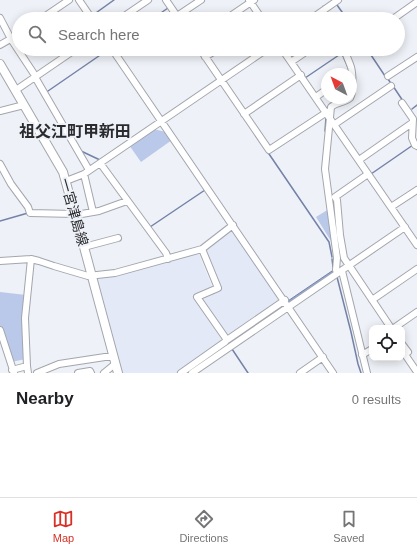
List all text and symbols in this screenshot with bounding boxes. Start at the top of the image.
search box [12,12,405,56]
icon: search [26,23,48,45]
text: Search here [58,26,140,43]
north arrow [321,68,357,104]
district label: 祖父江町甲新田 [19,123,131,140]
street label: 一宮津島線 [57,176,91,248]
map controls [369,325,405,361]
button: locate [369,325,405,361]
text: Nearby [16,389,74,408]
text: 0 results [352,392,401,407]
tab: Map [52,508,74,544]
tab: Directions [179,508,228,544]
tab: Saved [333,508,364,544]

